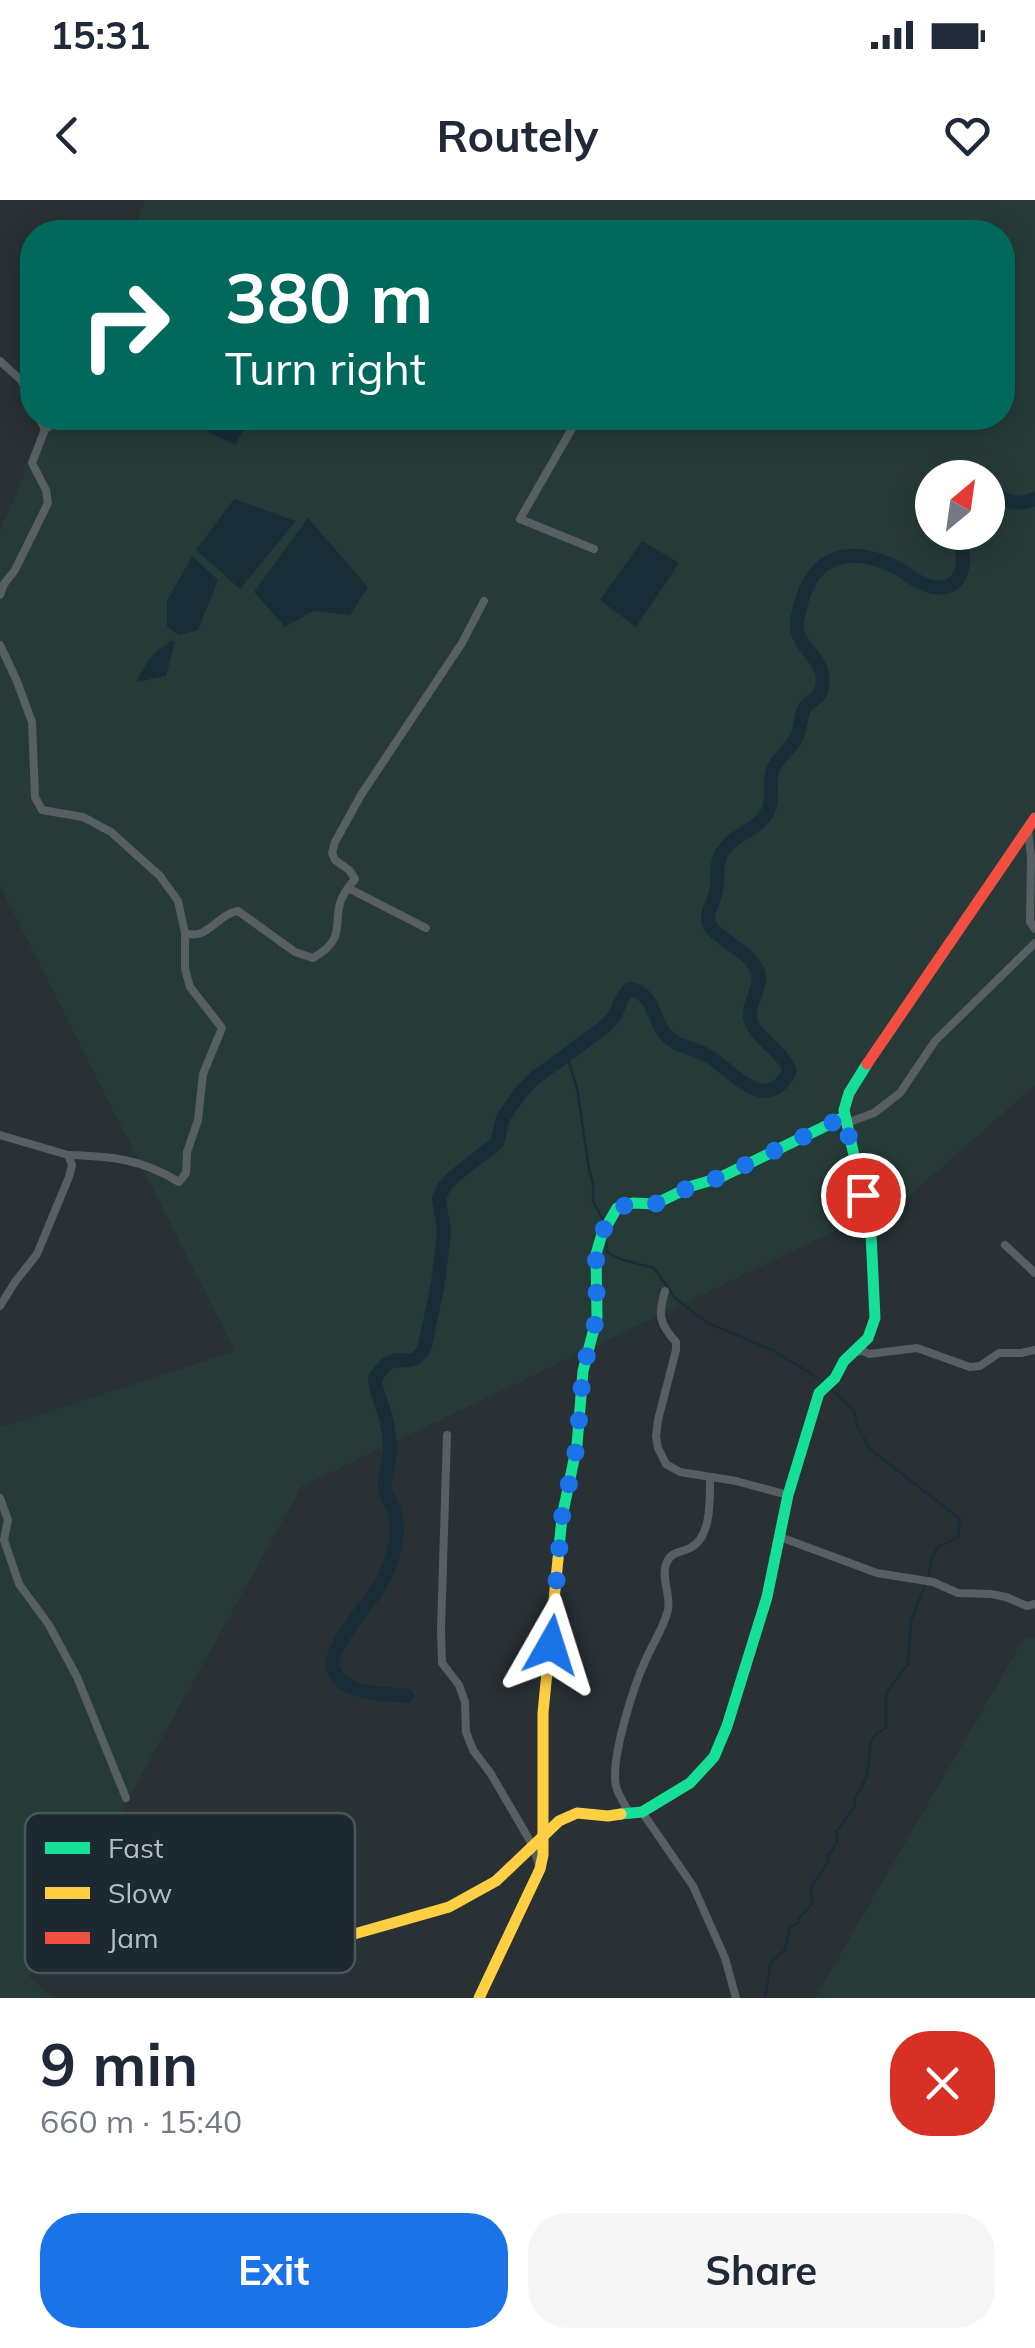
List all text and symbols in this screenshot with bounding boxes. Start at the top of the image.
text: 15:31 [50,11,151,59]
text: Routely [436,107,599,163]
icon: back [40,108,95,163]
icon: heart [940,108,995,163]
text: 380 m [225,253,433,341]
icon: right [60,260,190,390]
text: Turn right [225,340,426,396]
north arrow [915,460,1005,550]
map controls [915,460,1005,550]
pin [821,1153,906,1238]
icon: arrive [836,1168,891,1223]
position arrow [499,1593,603,1697]
legend [25,1813,355,1973]
text: Fast [108,1830,164,1865]
text: Slow [108,1875,172,1910]
text: Jam [108,1920,159,1955]
text: 9 min [40,2026,198,2101]
button: close [890,2031,995,2136]
text: 660 m · 15:40 [40,2101,242,2141]
button: Exit [40,2213,508,2328]
button: Share [528,2213,995,2328]

